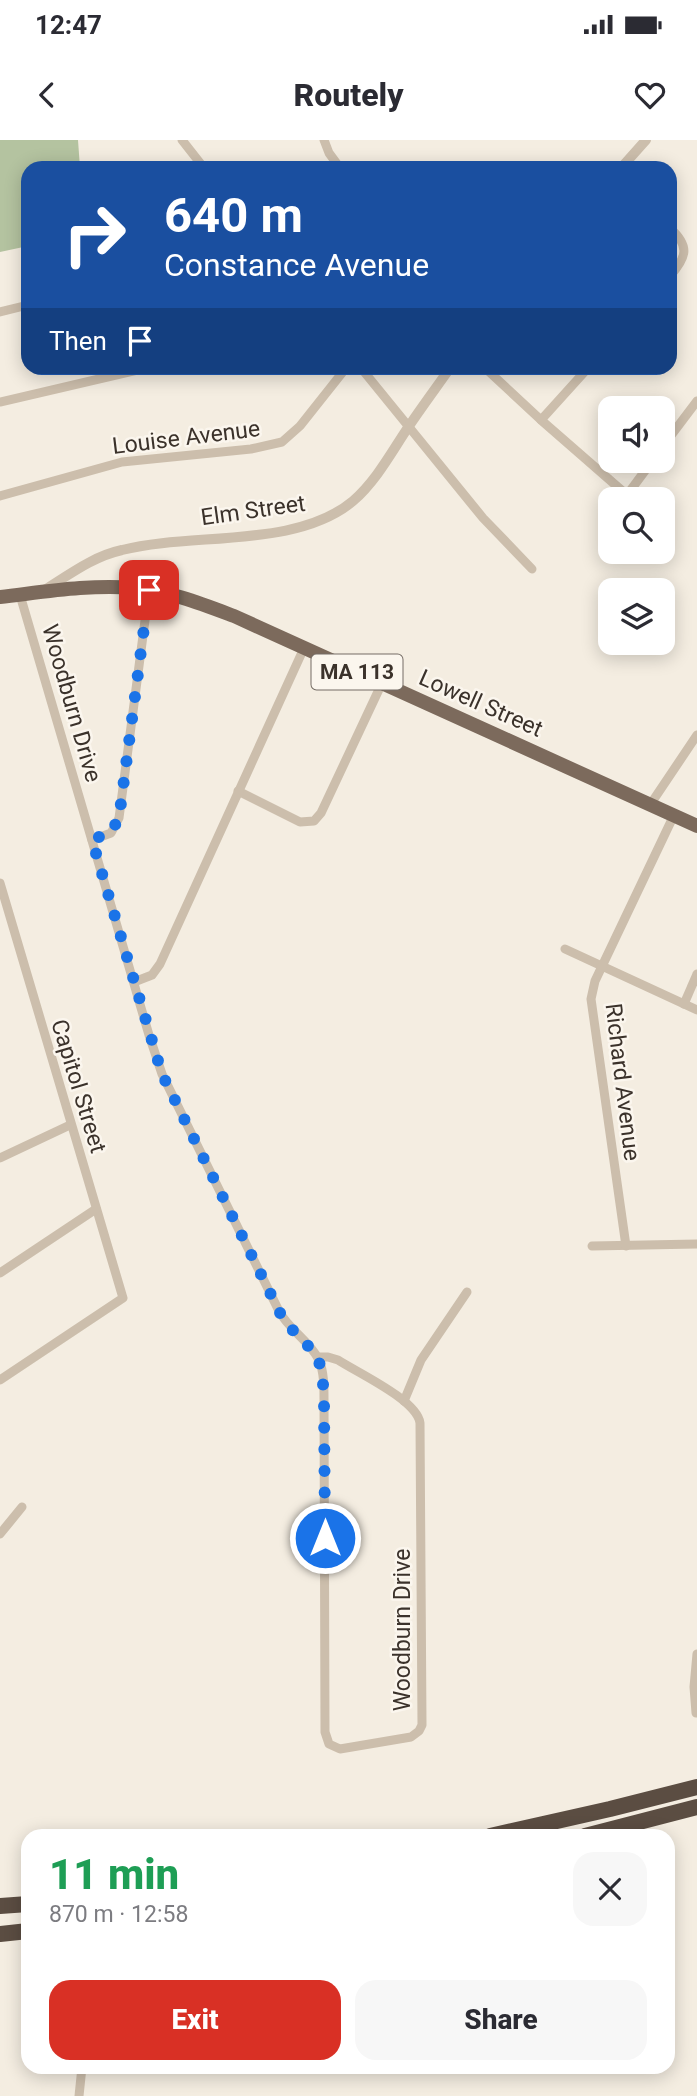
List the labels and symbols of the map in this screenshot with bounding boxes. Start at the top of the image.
street label: Louise Avenue [111,415,262,460]
street label: Elm Street [199,490,307,531]
pin [119,560,179,620]
street label: Woodburn Drive [36,621,107,785]
road number: MA 113 [312,654,402,690]
street label: Lowell Street [415,664,547,743]
street label: Richard Avenue [599,1002,646,1162]
street label: Capitol Street [45,1016,112,1156]
position arrow [288,1501,362,1575]
street label: Woodburn Drive [389,1549,416,1711]

